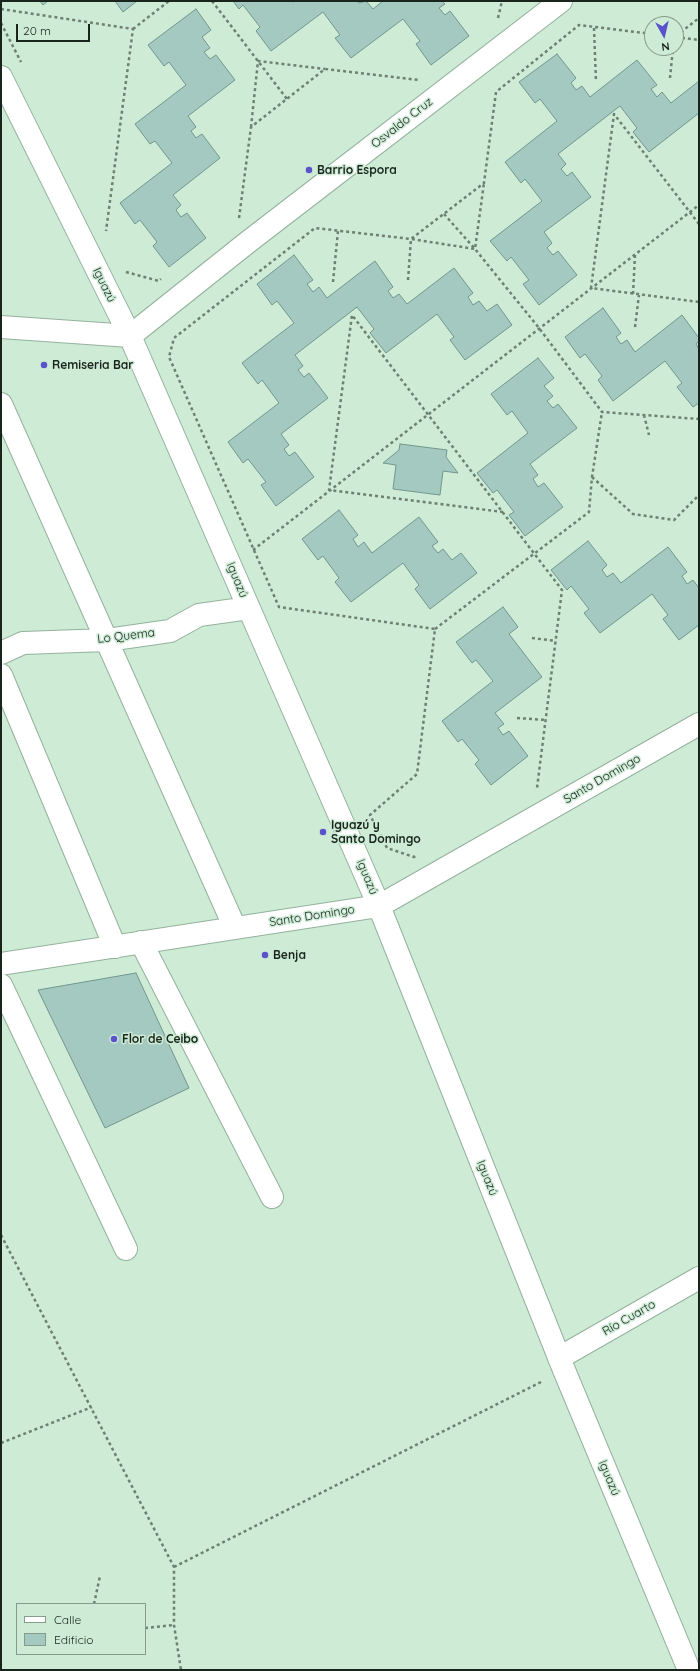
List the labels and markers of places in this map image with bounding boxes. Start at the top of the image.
place label: Barrio Espora [317,163,397,177]
marker: Barrio Espora [304,165,314,175]
place label: Remiseria Bar [52,358,134,372]
marker: Remiseria Bar [39,360,49,370]
place label: Iguazú y Santo Domingo [331,818,421,846]
marker: Iguazú y Santo Domingo [318,827,328,837]
place label: Benja [273,948,306,962]
marker: Benja [260,950,270,960]
place label: Flor de Ceibo [122,1032,198,1046]
marker: Flor de Ceibo [109,1034,119,1044]

